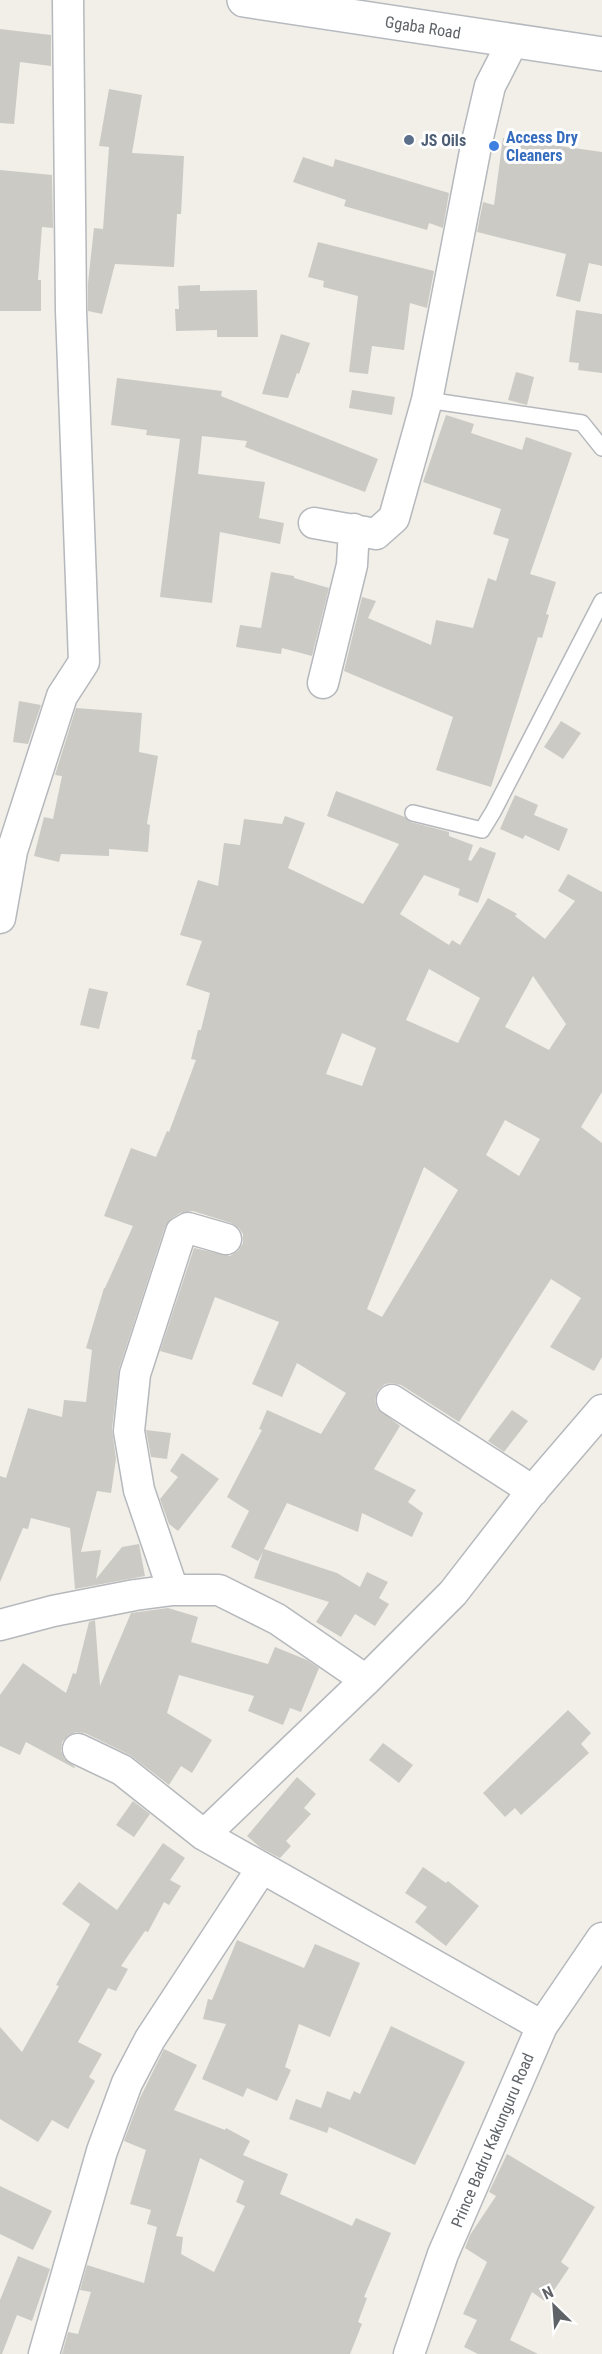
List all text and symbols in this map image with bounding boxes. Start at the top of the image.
street label: Ggaba Road [384,12,462,43]
place label: Access Dry Cleaners [506,128,578,165]
place label: JS Oils [421,131,466,150]
marker: JS Oils [402,133,416,147]
marker: Access Dry Cleaners [487,139,501,153]
street label: Prince Badru Kakunguru Road [447,2050,538,2230]
north arrow [524,2276,584,2336]
text: N [539,2282,556,2304]

